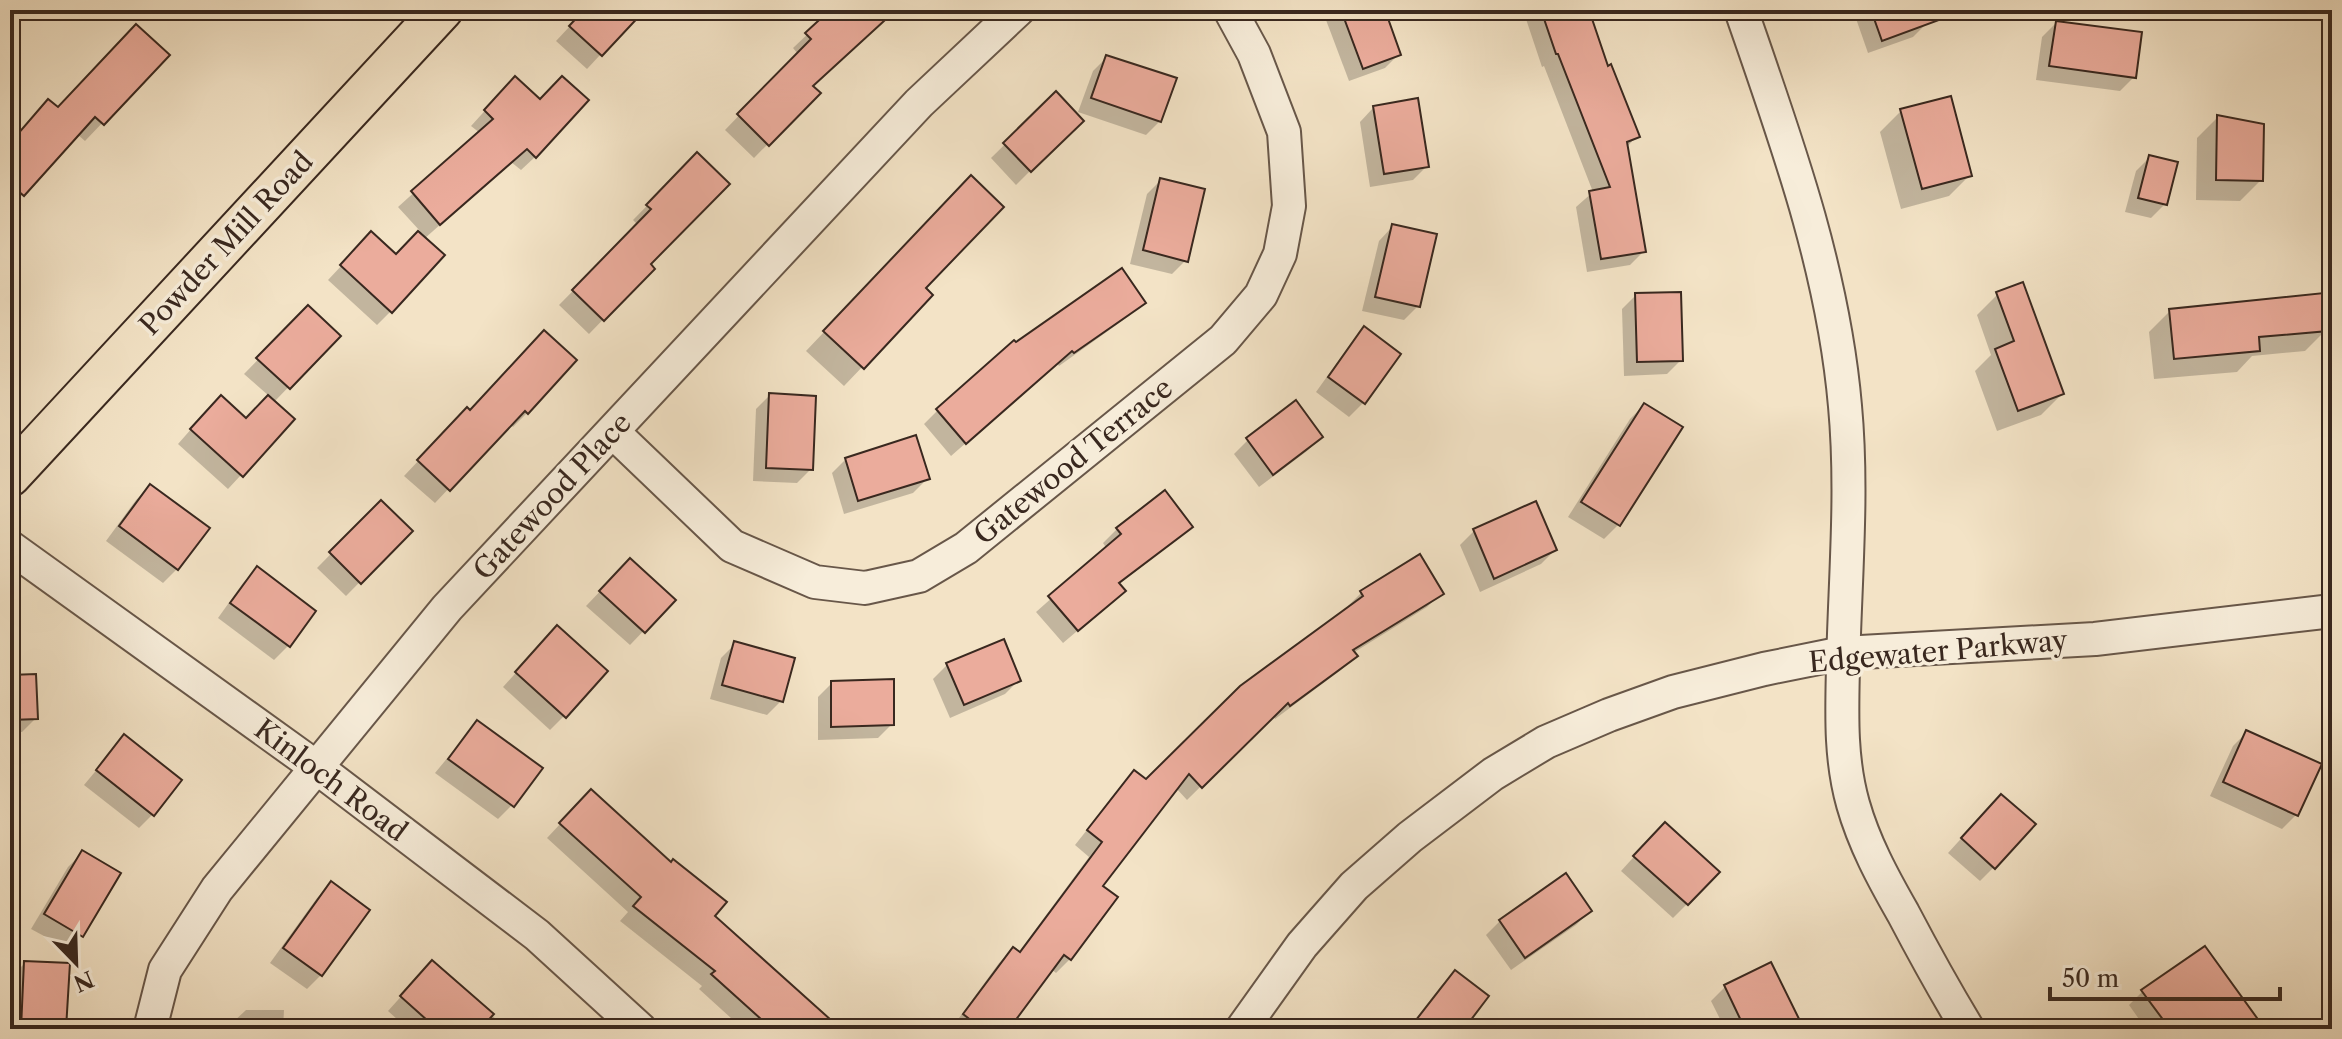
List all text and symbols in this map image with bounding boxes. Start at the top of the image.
street label: Powder Mill Road [132,144,320,342]
street label: Gatewood Terrace [967,371,1179,551]
street label: Gatewood Place [466,406,638,586]
street label: Edgewater Parkway [1807,623,2069,679]
street label: Kinloch Road [248,712,414,848]
north arrow [36,923,116,1003]
scale bar [2050,951,2280,1001]
text: 50 m [2062,964,2119,993]
text: N [70,965,98,997]

